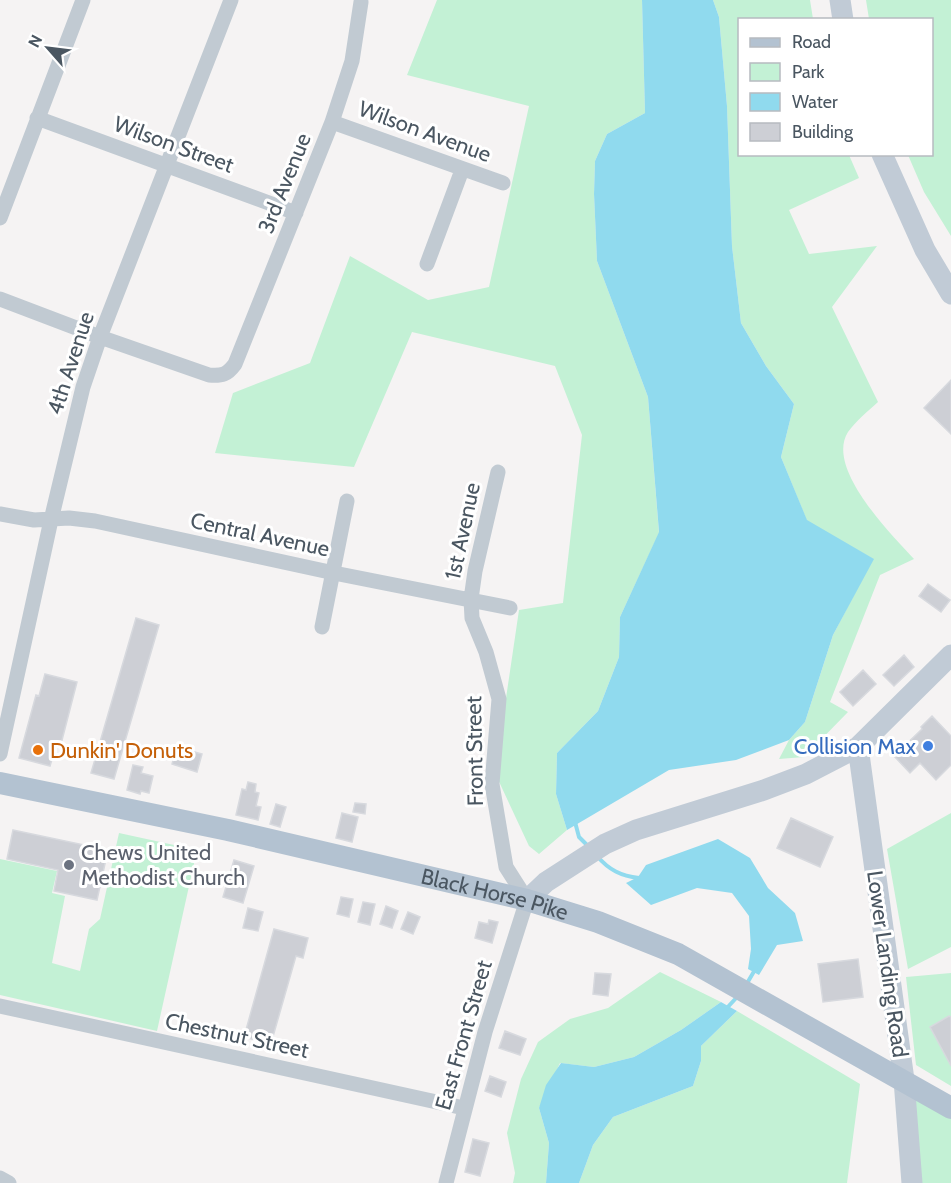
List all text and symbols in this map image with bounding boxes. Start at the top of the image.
north arrow [18,18,78,78]
legend [738,18,933,156]
text: Road [792,31,831,53]
text: N [24,32,46,51]
text: Park [792,61,825,83]
text: Water [792,91,838,113]
street label: Wilson Avenue [355,95,495,168]
street label: Wilson Street [110,110,238,179]
text: Building [792,121,854,143]
street label: 3rd Avenue [252,129,317,237]
street label: 4th Avenue [41,308,100,418]
street label: 1st Avenue [439,480,486,582]
street label: Central Avenue [188,507,332,562]
street label: Front Street [460,695,489,806]
place label: Collision Max [794,733,917,760]
place label: Dunkin' Donuts [50,737,193,764]
marker: Collision Max [921,739,935,753]
marker: Dunkin' Donuts [31,743,45,757]
place label: Chews United Methodist Church [81,839,245,891]
marker: Chews United Methodist Church [62,858,76,872]
street label: Black Horse Pike [418,863,572,926]
street label: Lower Landing Road [861,869,914,1059]
street label: East Front Street [429,957,498,1113]
street label: Chestnut Street [163,1007,312,1064]

